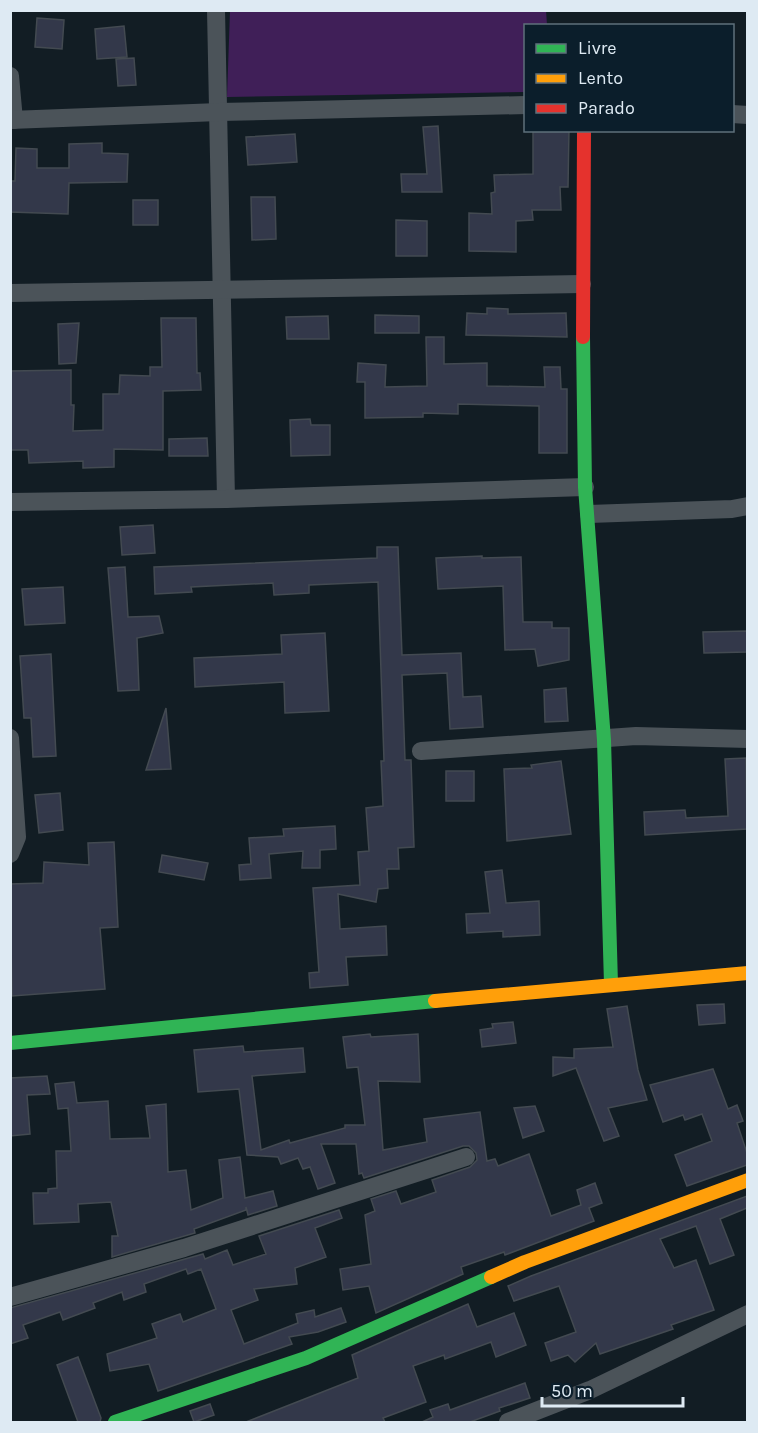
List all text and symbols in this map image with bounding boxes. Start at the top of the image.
legend [524,24,734,132]
text: Livre [578,37,617,59]
text: Lento [578,67,623,89]
text: Parado [578,97,635,119]
scale bar [542,1370,683,1408]
text: 50 m [551,1380,593,1402]

